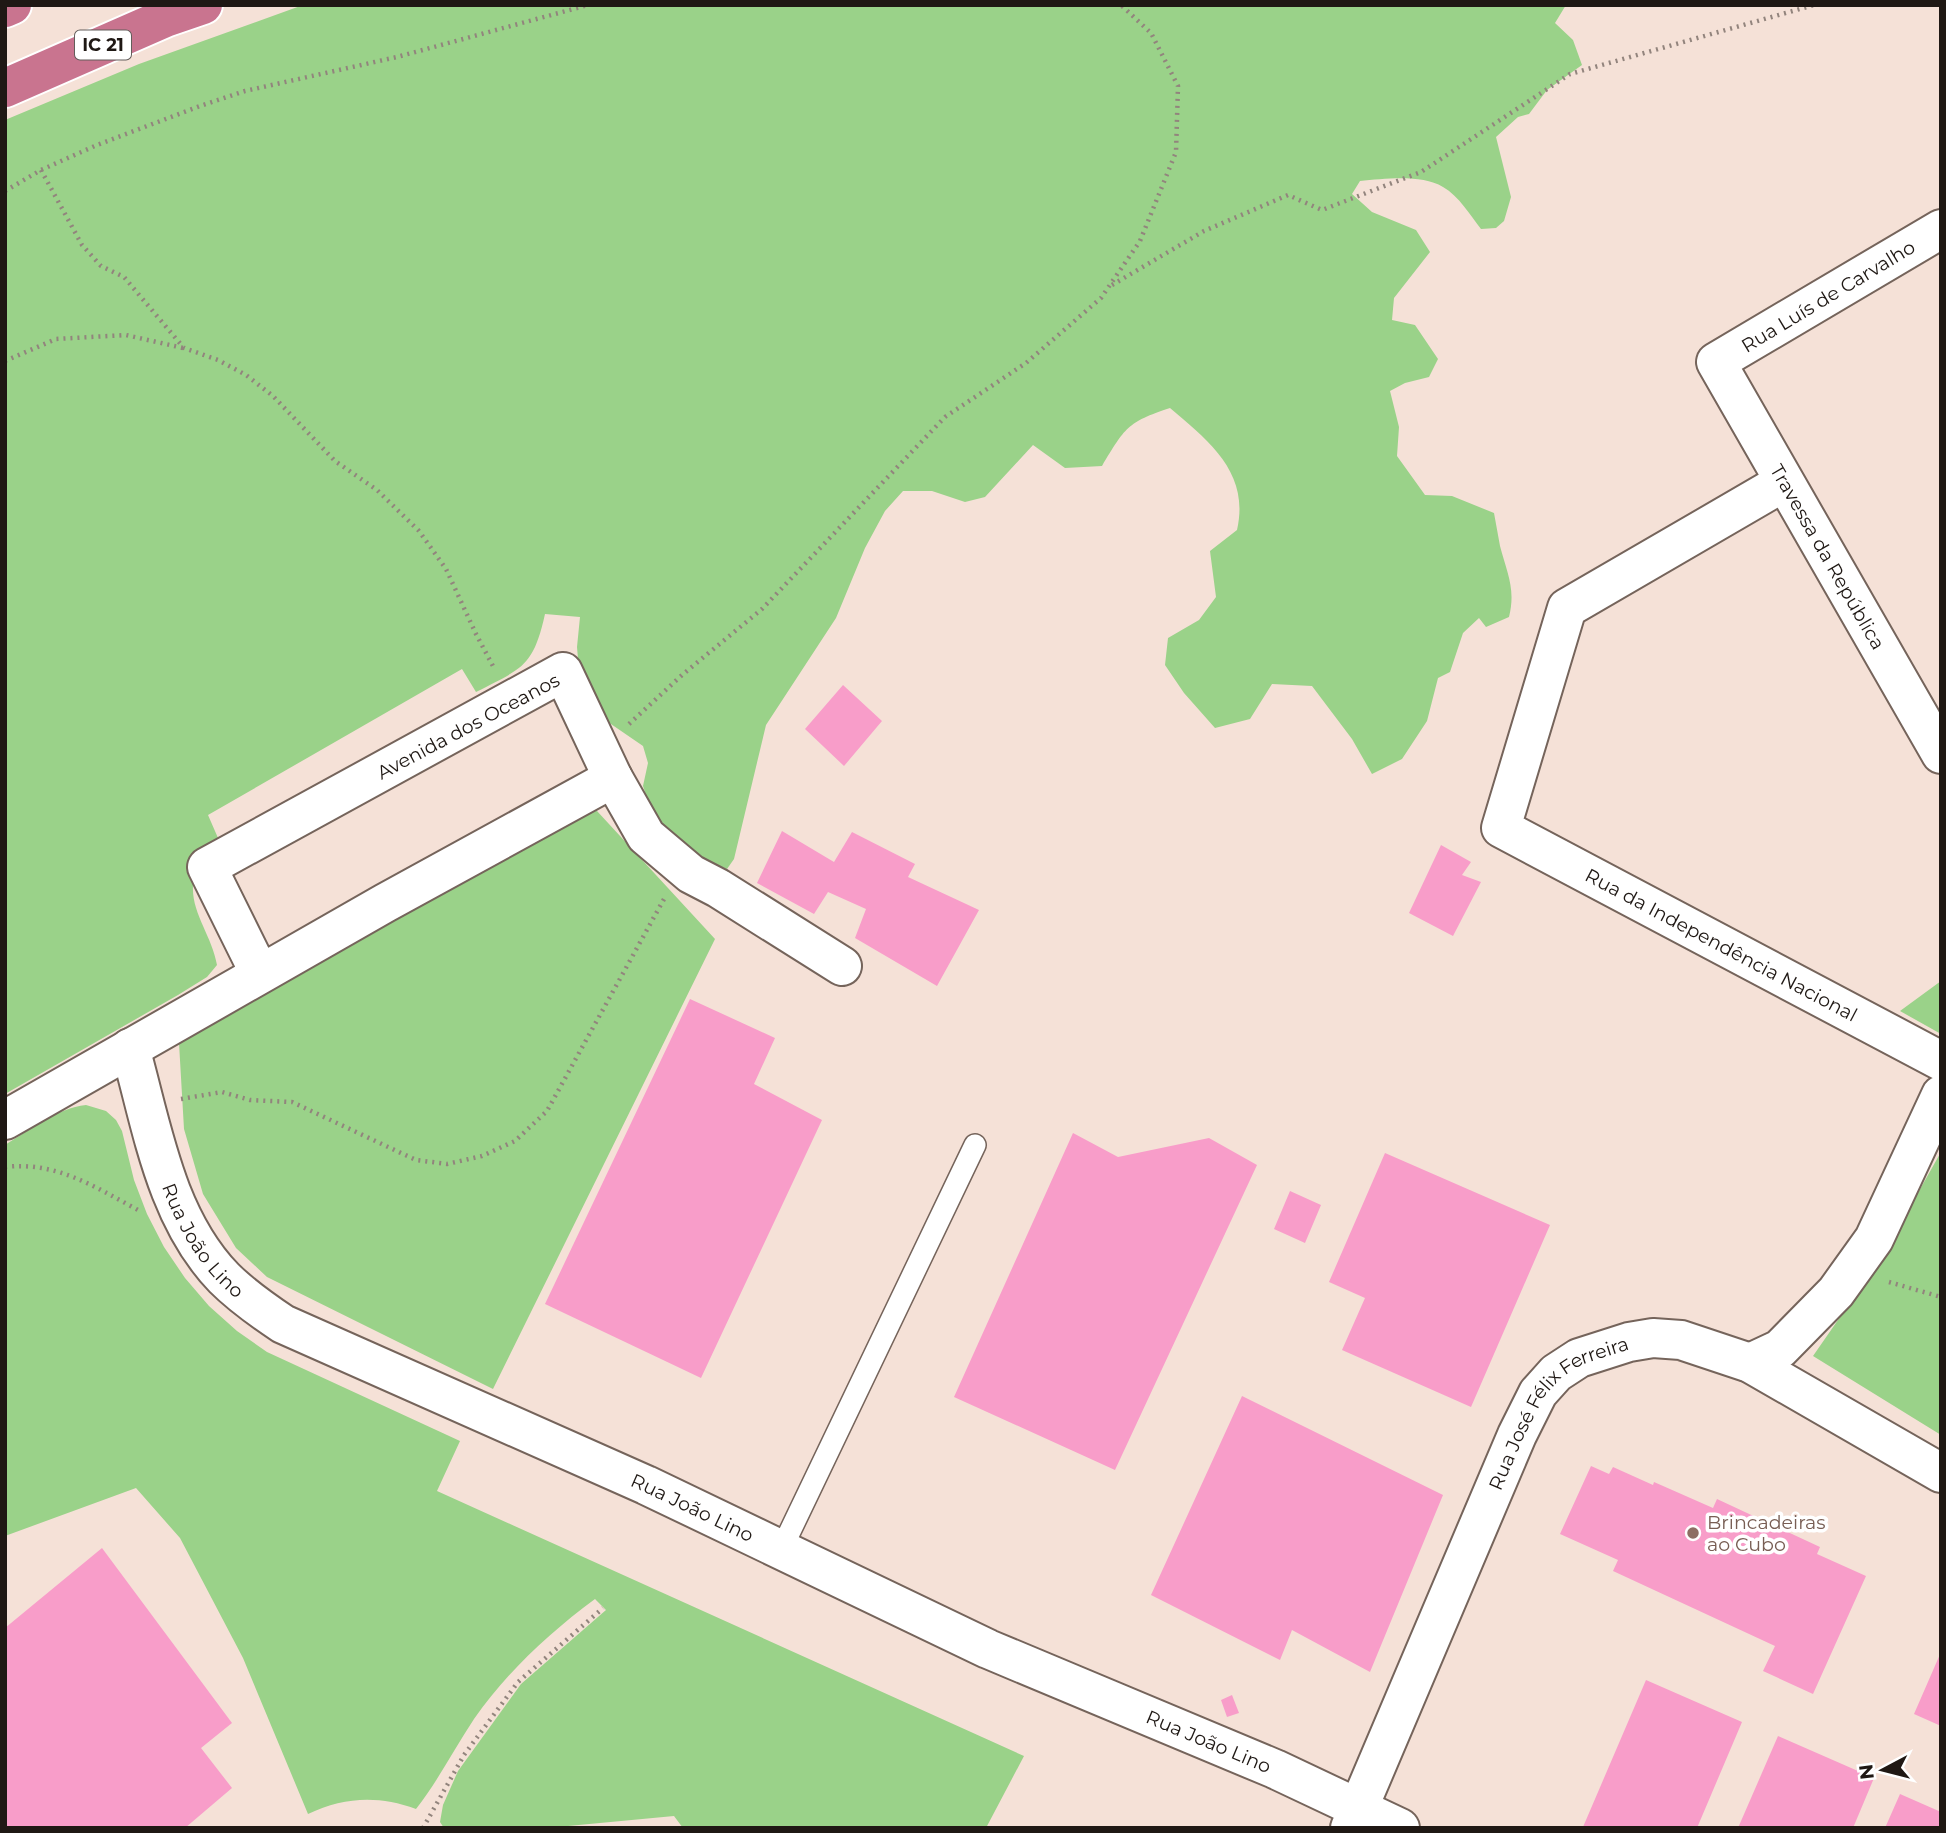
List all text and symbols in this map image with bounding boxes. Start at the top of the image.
road number: IC 21 [75,31,131,60]
street label: Rua Luís de Carvalho [1737,235,1919,357]
street label: Travessa da República [1765,460,1890,654]
street label: Avenida dos Oceanos [373,668,564,784]
street label: Rua da Independência Nacional [1581,864,1861,1027]
street label: Rua João Lino [157,1180,248,1303]
street label: Rua José Félix Ferreira [1484,1332,1632,1494]
street label: Rua João Lino [627,1469,757,1547]
place label: Brincadeiras ao Cubo [1707,1511,1825,1556]
marker: Brincadeiras ao Cubo [1685,1525,1701,1541]
street label: Rua João Lino [1143,1705,1275,1778]
north arrow [1848,1735,1918,1805]
text: N [1854,1763,1879,1781]

